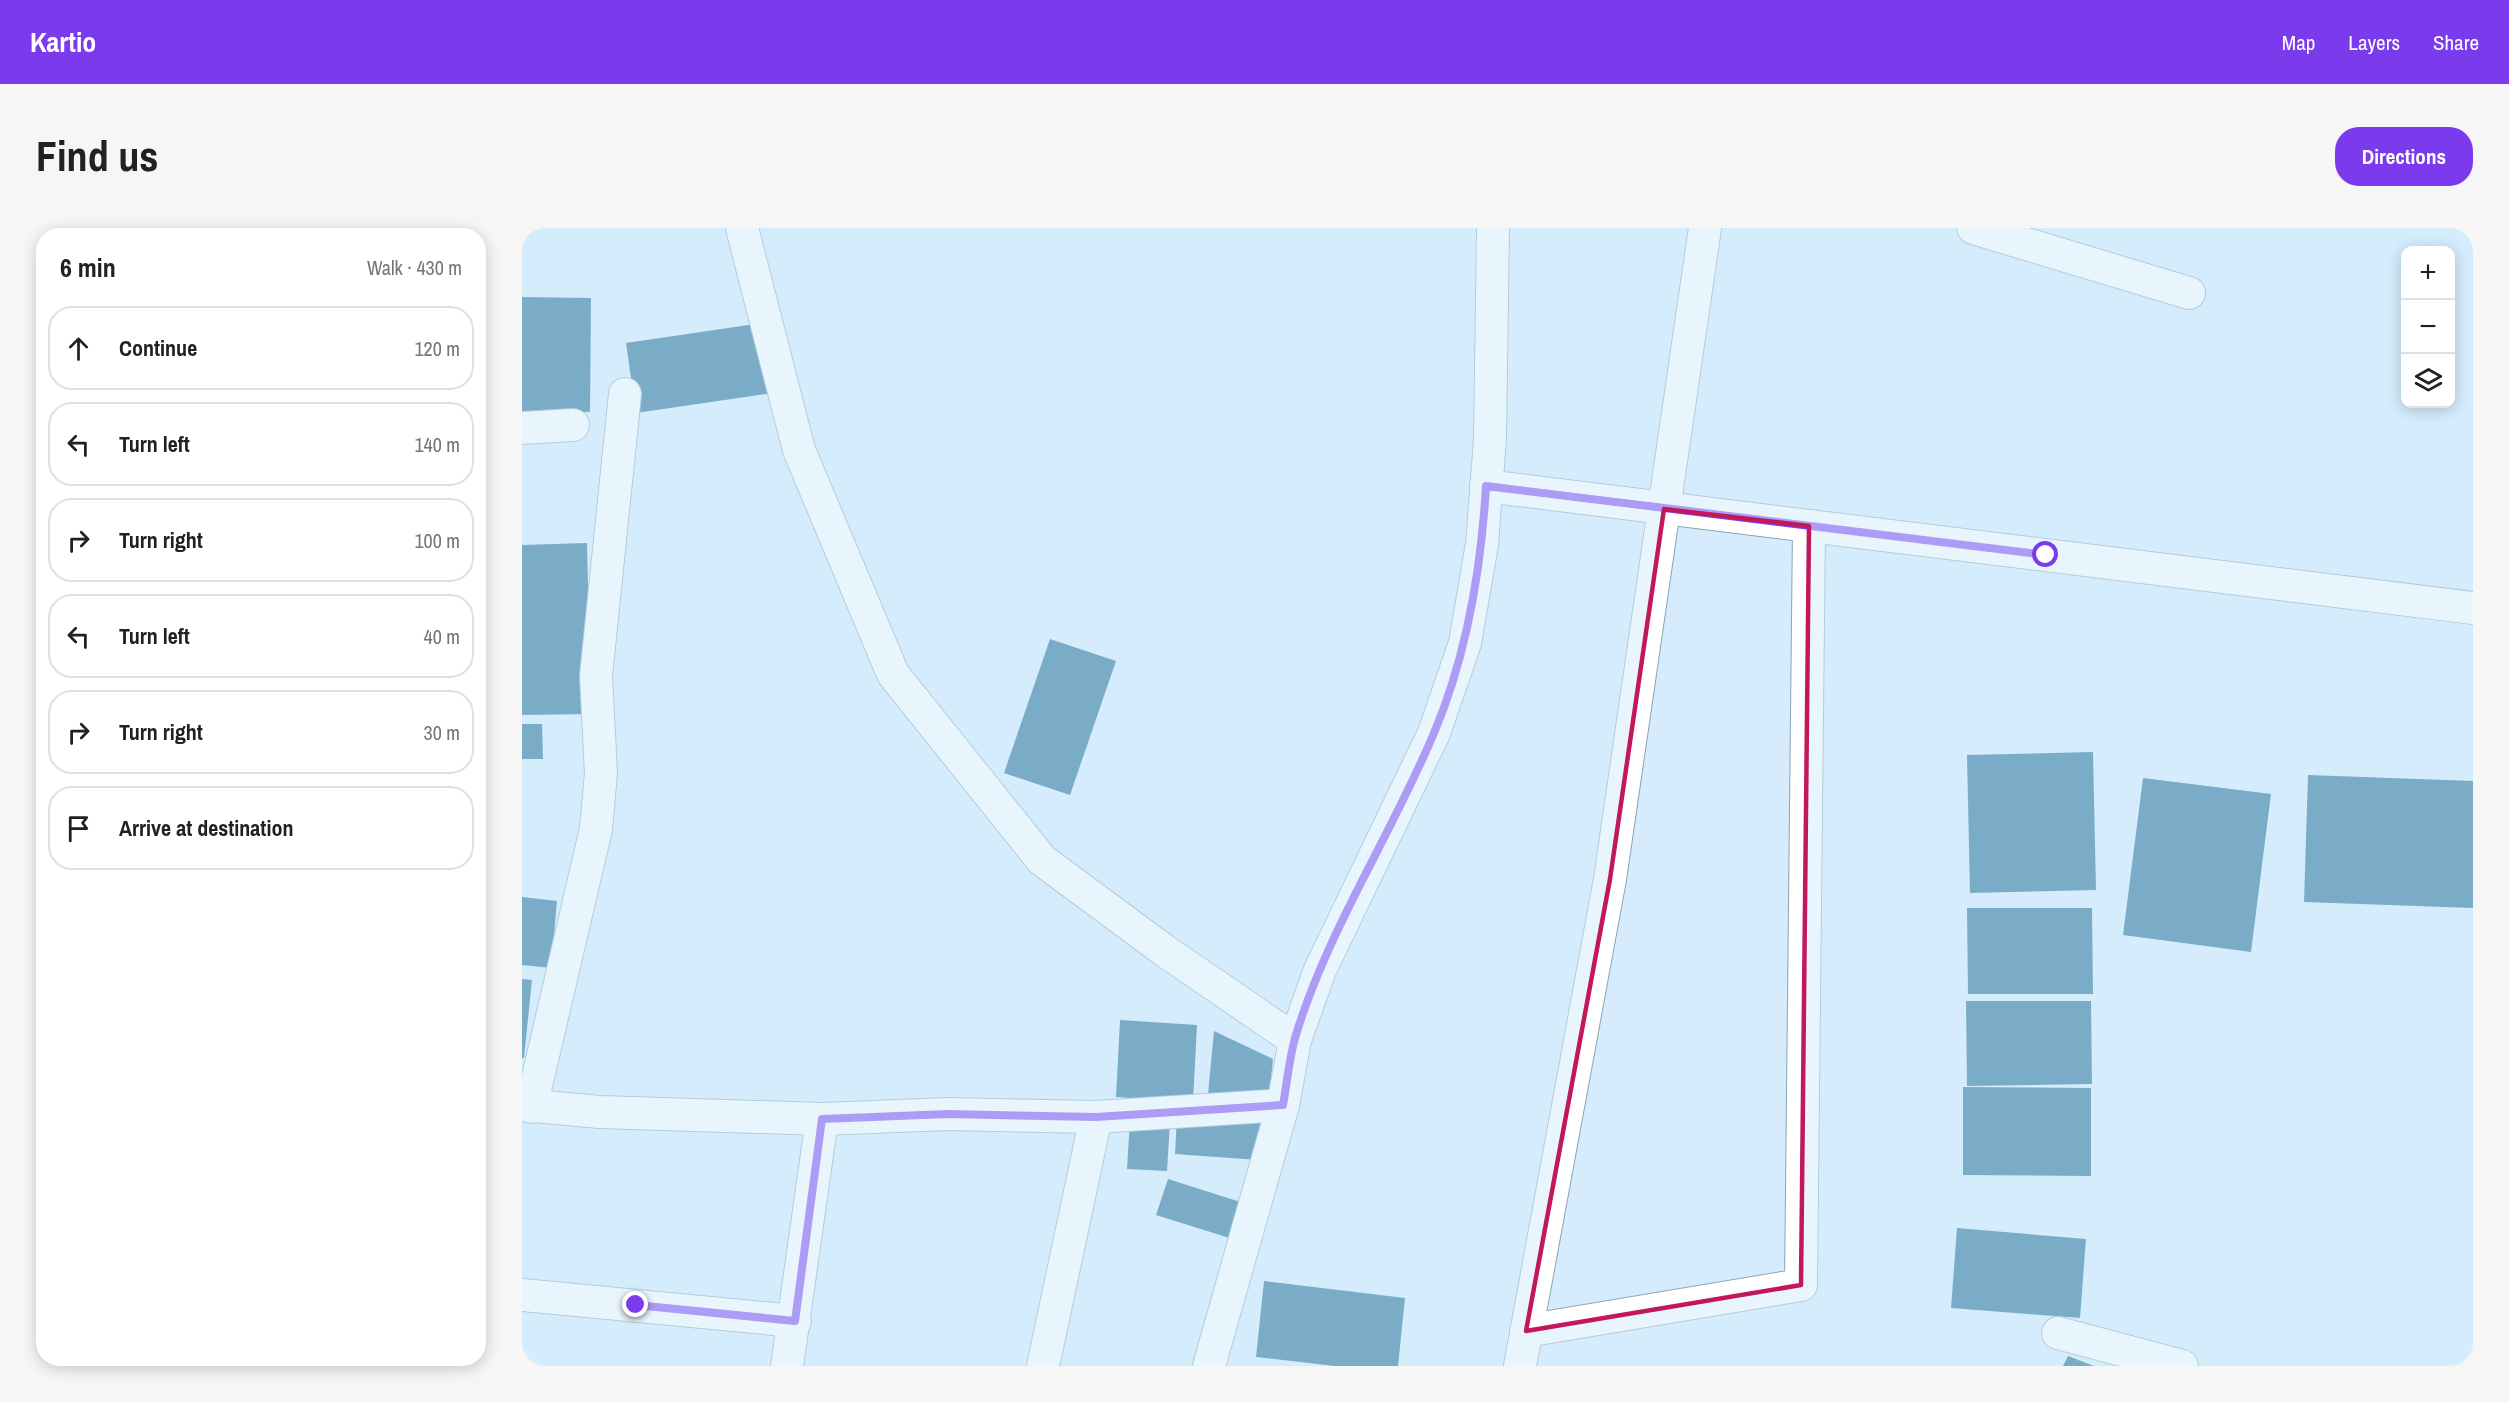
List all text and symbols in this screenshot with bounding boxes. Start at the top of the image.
text: Kartio [30,23,96,61]
text: Map [2282,28,2315,57]
text: Layers [2348,28,2400,57]
text: Share [2433,28,2479,57]
button: Directions [2335,127,2473,186]
text: Find us [36,128,158,184]
map controls [2401,246,2455,408]
button: + [2401,246,2455,300]
text: 6 min [60,250,116,285]
text: Walk · 430 m [367,254,462,281]
button: − [2401,300,2455,354]
icon: ahead [62,332,95,365]
text: Continue [119,333,197,363]
text: 120 m [414,335,460,362]
button: layers [2401,354,2455,408]
icon: left [62,428,95,461]
text: Turn left [119,429,190,459]
text: 140 m [414,431,460,458]
icon: right [62,524,95,557]
text: Turn right [119,525,203,555]
text: 100 m [414,527,460,554]
route start [2032,541,2058,567]
icon: left [62,620,95,653]
text: Turn left [119,621,190,651]
text: 40 m [424,623,460,650]
icon: right [62,716,95,749]
text: Turn right [119,717,203,747]
text: 30 m [424,719,460,746]
icon: arrive [62,812,95,845]
text: Arrive at destination [119,813,293,843]
route end [622,1291,648,1317]

